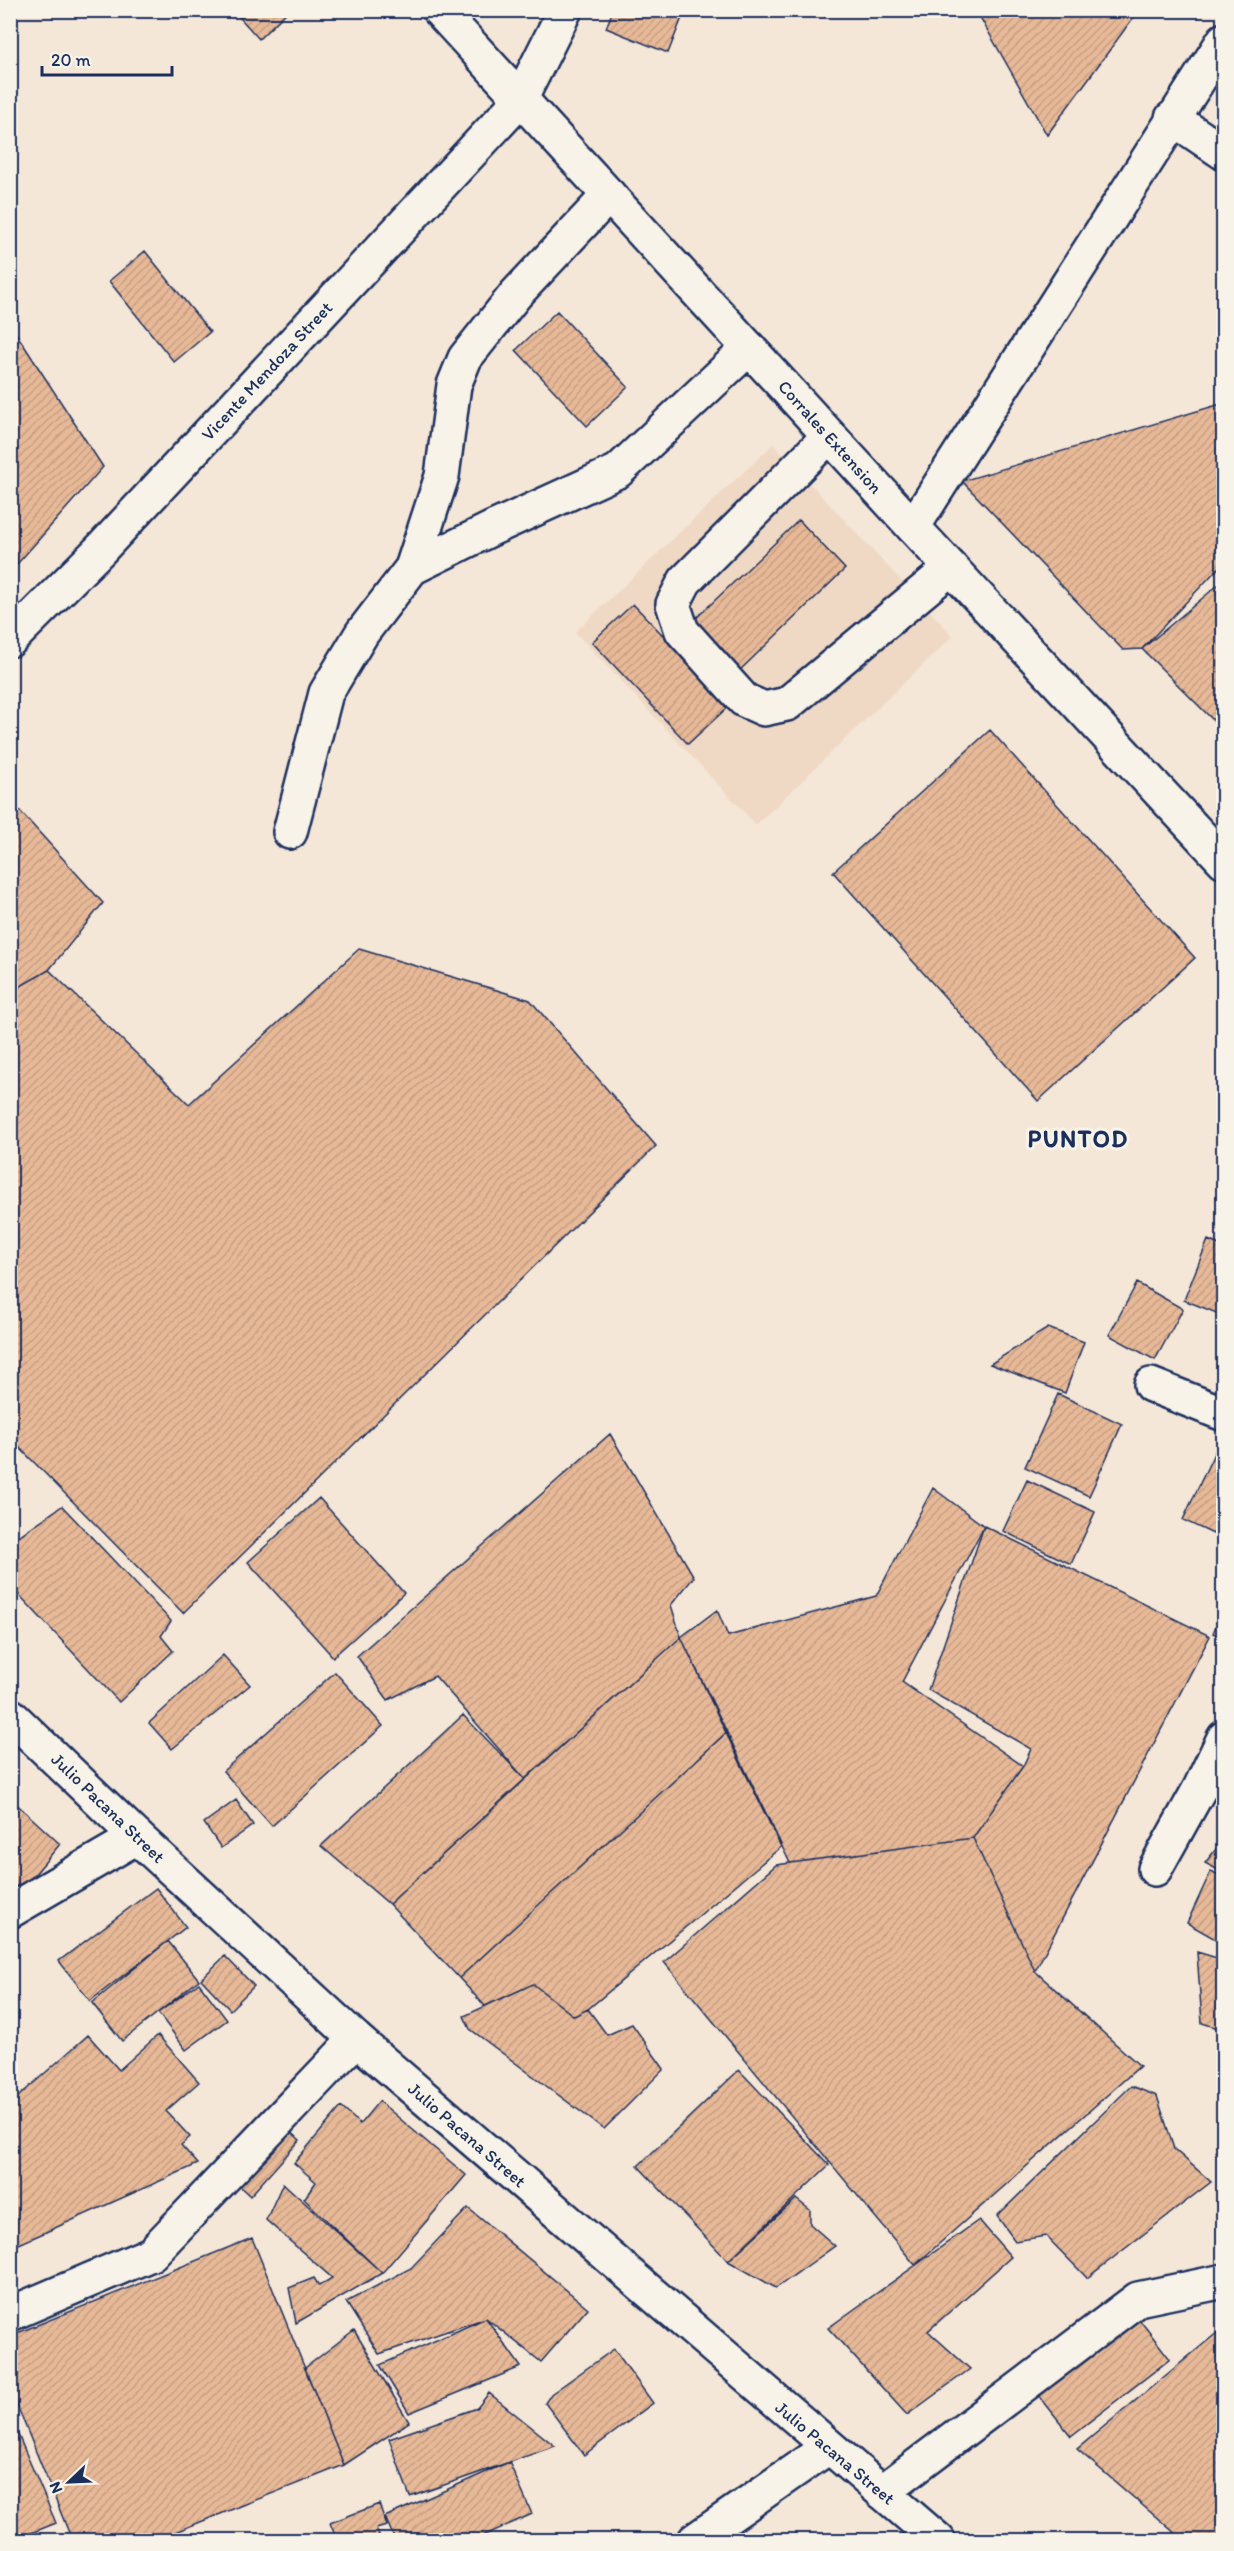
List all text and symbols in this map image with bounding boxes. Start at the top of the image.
scale bar [42,39,172,77]
text: 20 m [51,49,91,71]
street label: Vicente Mendoza Street [197,297,337,445]
street label: Corrales Extension [773,376,887,498]
district label: PUNTOD [1027,1124,1129,1153]
street label: Julio Pacana Street [47,1748,170,1868]
street label: Julio Pacana Street [403,2078,531,2192]
street label: Julio Pacana Street [771,2397,899,2510]
north arrow [39,2452,99,2512]
text: N [45,2479,67,2496]

